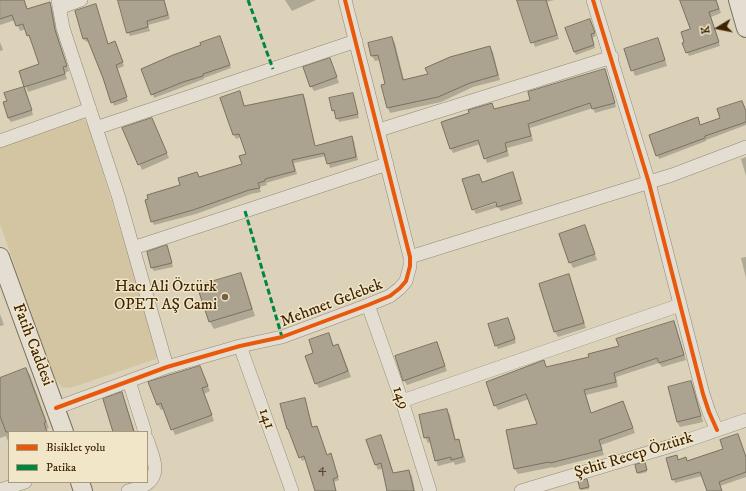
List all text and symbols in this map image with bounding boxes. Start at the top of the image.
north arrow [698,8,738,48]
text: K [699,25,714,35]
street label: Mehmet Gelebek [278,276,386,332]
place label: Hacı Ali Öztürk OPET AŞ Cami [114,278,217,316]
marker: Hacı Ali Öztürk OPET AŞ Cami [220,292,230,302]
street label: Fatih Caddesi [8,301,56,389]
street label: 149 [387,384,413,412]
street label: 141 [253,406,279,432]
street label: Şehit Recep Öztürk [572,429,696,483]
legend [8,431,148,483]
text: Bisiklet yolu [46,440,105,455]
text: Patika [46,460,76,475]
house number: 4 [318,461,326,477]

